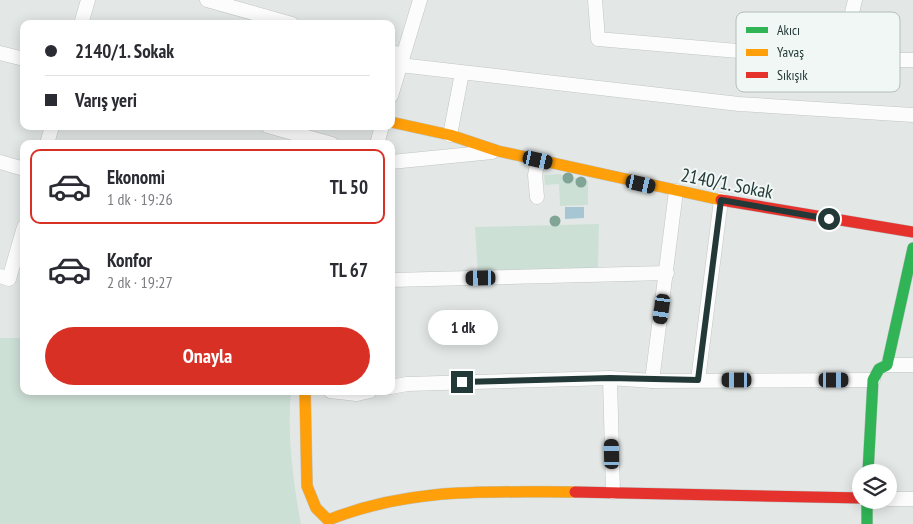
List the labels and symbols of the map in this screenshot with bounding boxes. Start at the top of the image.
legend [736,12,900,92]
text: Akıcı [777,21,800,39]
text: Yavaş [777,43,804,61]
text: Sıkışık [777,66,808,84]
car [521,149,554,171]
street label: 2140/1. Sokak [679,162,776,204]
car [624,173,657,195]
route start [818,208,840,230]
car [465,270,496,286]
car [652,293,671,325]
callout: 1 dk [427,310,497,344]
route end [451,371,473,393]
car [722,373,752,388]
car [819,373,849,388]
car [604,439,619,469]

